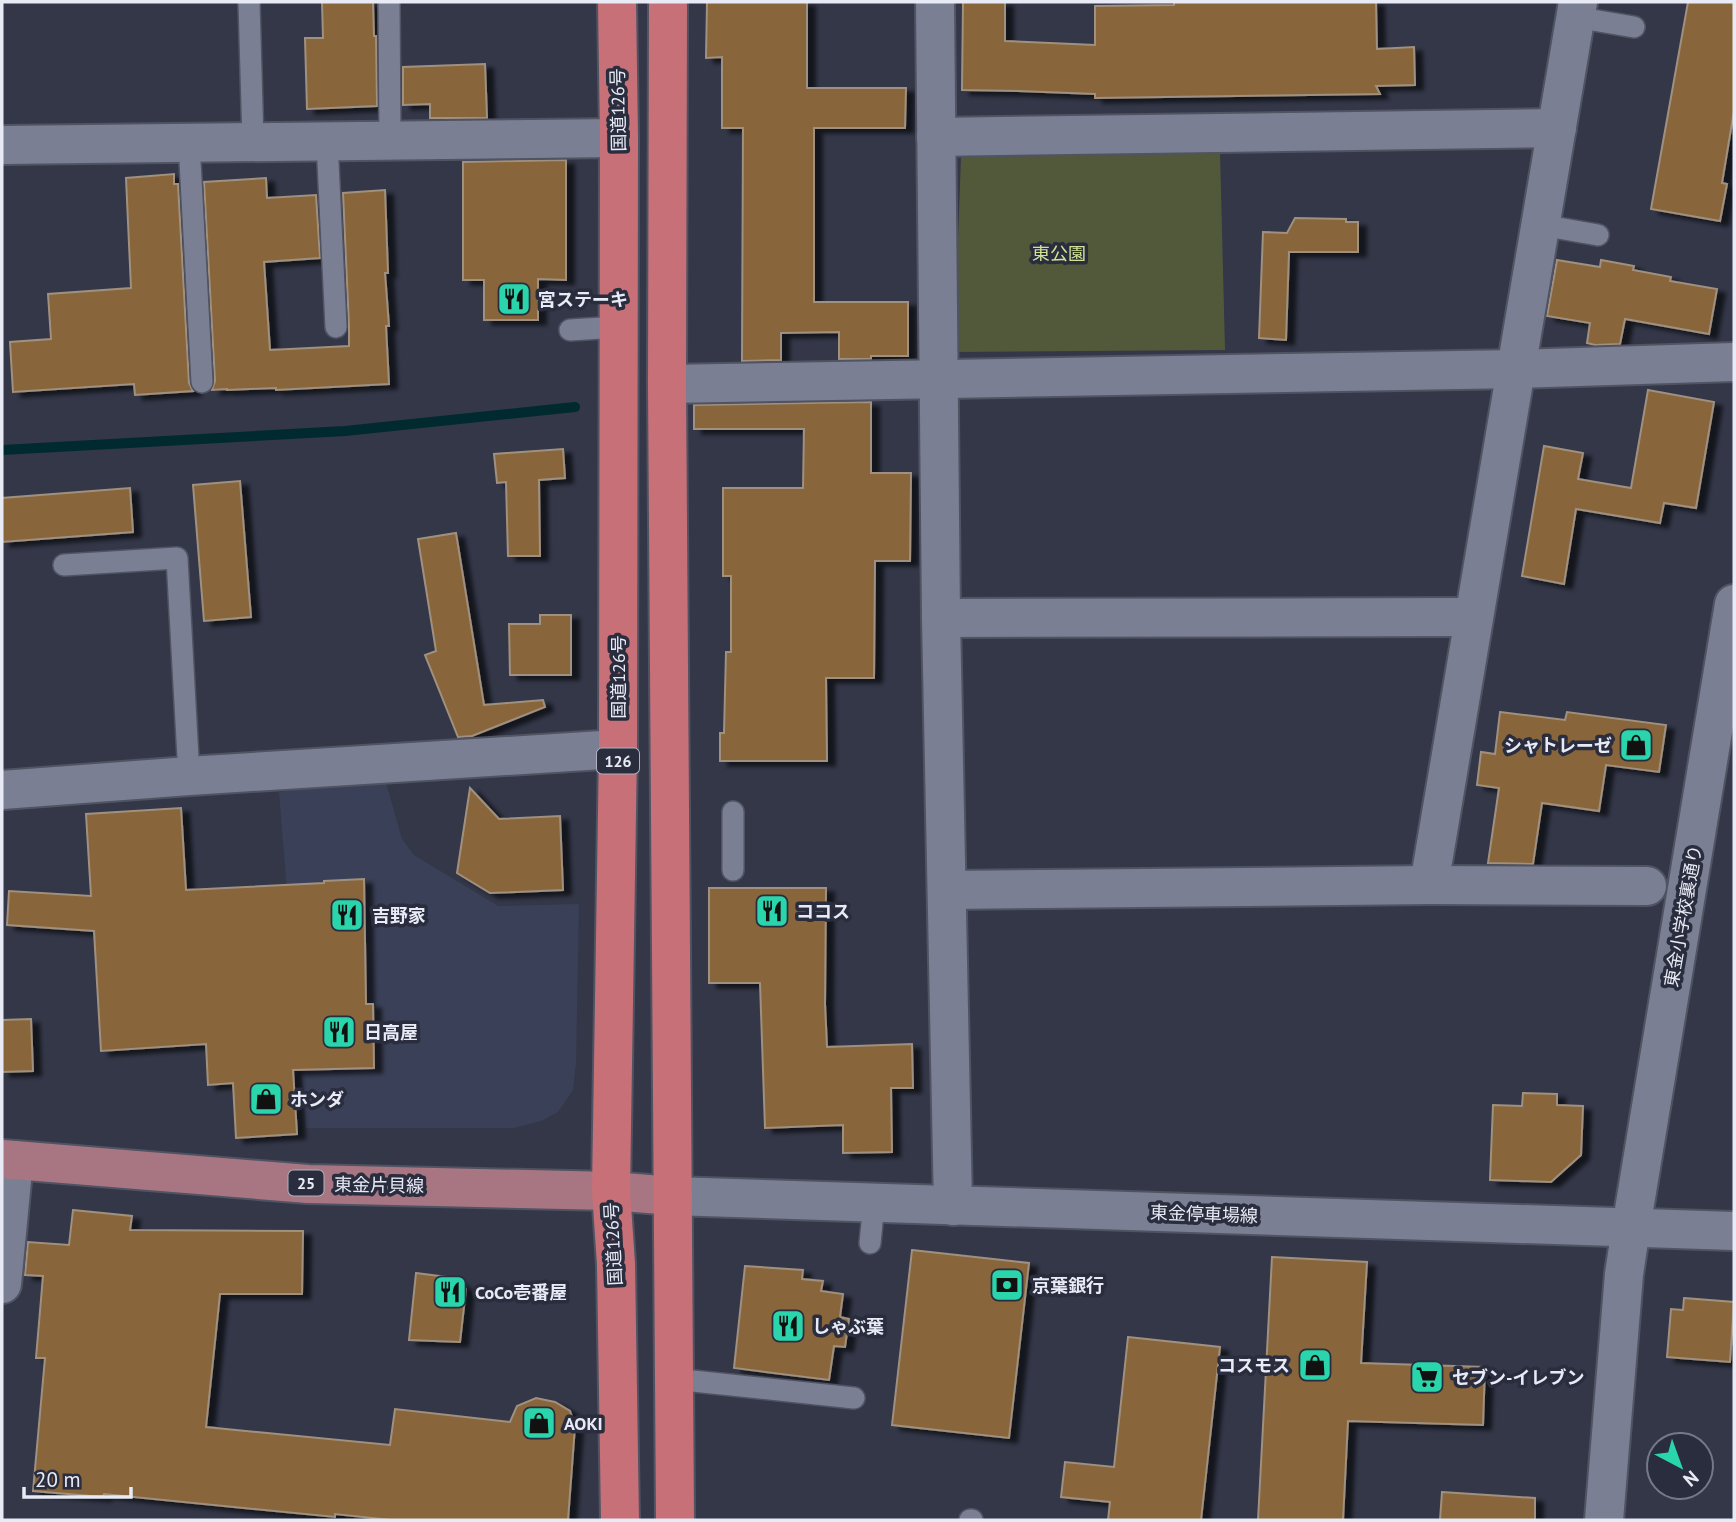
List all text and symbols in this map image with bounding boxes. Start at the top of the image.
street label: 国道126号 [606,68,630,152]
park label: 東公園 [1032,242,1086,265]
restaurant icon: 宮ステーキ [495,280,533,318]
place label: 宮ステーキ [538,288,628,311]
street label: 国道126号 [607,635,630,719]
shop icon: シャトレーゼ [1617,726,1655,764]
place label: シャトレーゼ [1504,734,1612,757]
road number: 126 [597,748,639,774]
street label: 東金小学校裏通り [1659,843,1707,989]
restaurant icon: ココス [753,892,791,930]
restaurant icon: 吉野家 [328,896,366,934]
place label: ココス [796,900,850,923]
place label: 吉野家 [372,904,426,927]
restaurant icon: 日高屋 [320,1013,358,1051]
place label: 日高屋 [364,1021,418,1044]
shop icon: ホンダ [247,1080,285,1118]
place label: ホンダ [290,1088,344,1111]
road number: 25 [288,1170,324,1196]
street label: 東金片貝線 [334,1173,424,1197]
street label: 東金停車場線 [1150,1201,1258,1227]
street label: 国道126号 [599,1202,627,1286]
bank icon: 京葉銀行 [988,1266,1026,1304]
restaurant icon: CoCo壱番屋 [431,1273,469,1311]
place label: 京葉銀行 [1032,1274,1104,1297]
place label: CoCo壱番屋 [475,1281,567,1304]
restaurant icon: しゃぶ葉 [769,1307,807,1345]
place label: しゃぶ葉 [812,1315,884,1338]
shop icon: コスモス [1296,1346,1334,1384]
place label: コスモス [1218,1354,1290,1377]
supermarket icon: セブン-イレブン [1408,1358,1446,1396]
place label: セブン-イレブン [1452,1366,1584,1389]
shop icon: AOKI [520,1404,558,1442]
place label: AOKI [564,1412,603,1435]
north arrow [1645,1431,1715,1501]
scale bar [24,1456,131,1500]
text: 20 m [35,1466,81,1493]
text: N [1679,1466,1704,1492]

